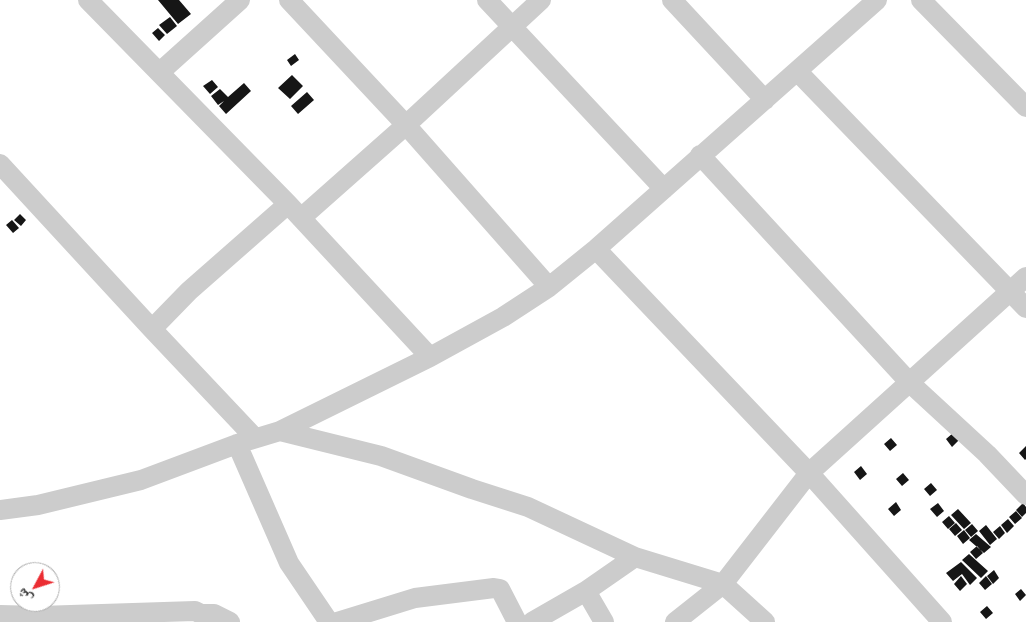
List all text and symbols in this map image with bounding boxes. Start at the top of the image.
north arrow [10,562,60,612]
text: ش [13,585,35,607]

